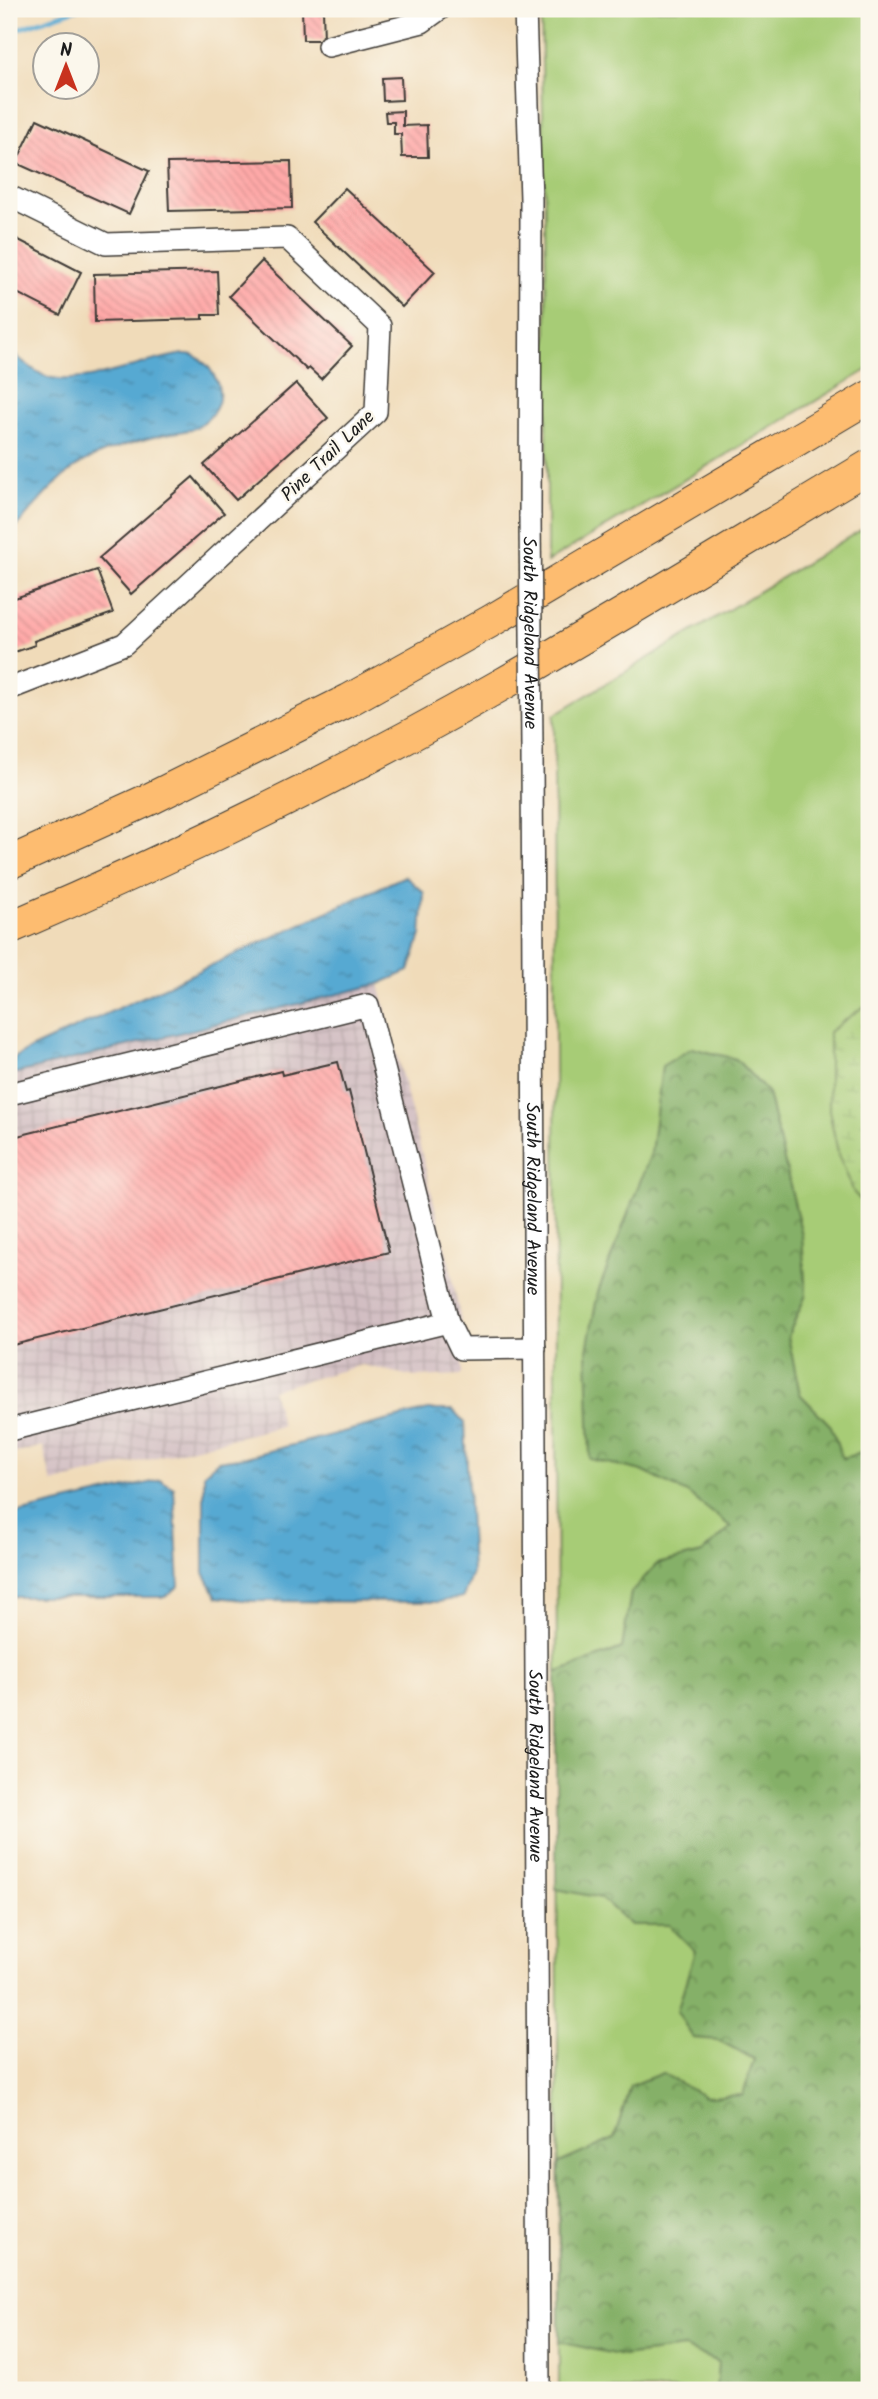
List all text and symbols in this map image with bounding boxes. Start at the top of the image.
north arrow [32,32,102,102]
text: N [60,36,72,66]
street label: Pine Trail Lane [274,403,383,509]
street label: South Ridgeland Avenue [513,537,545,730]
street label: South Ridgeland Avenue [517,1103,547,1296]
street label: South Ridgeland Avenue [519,1670,550,1863]

